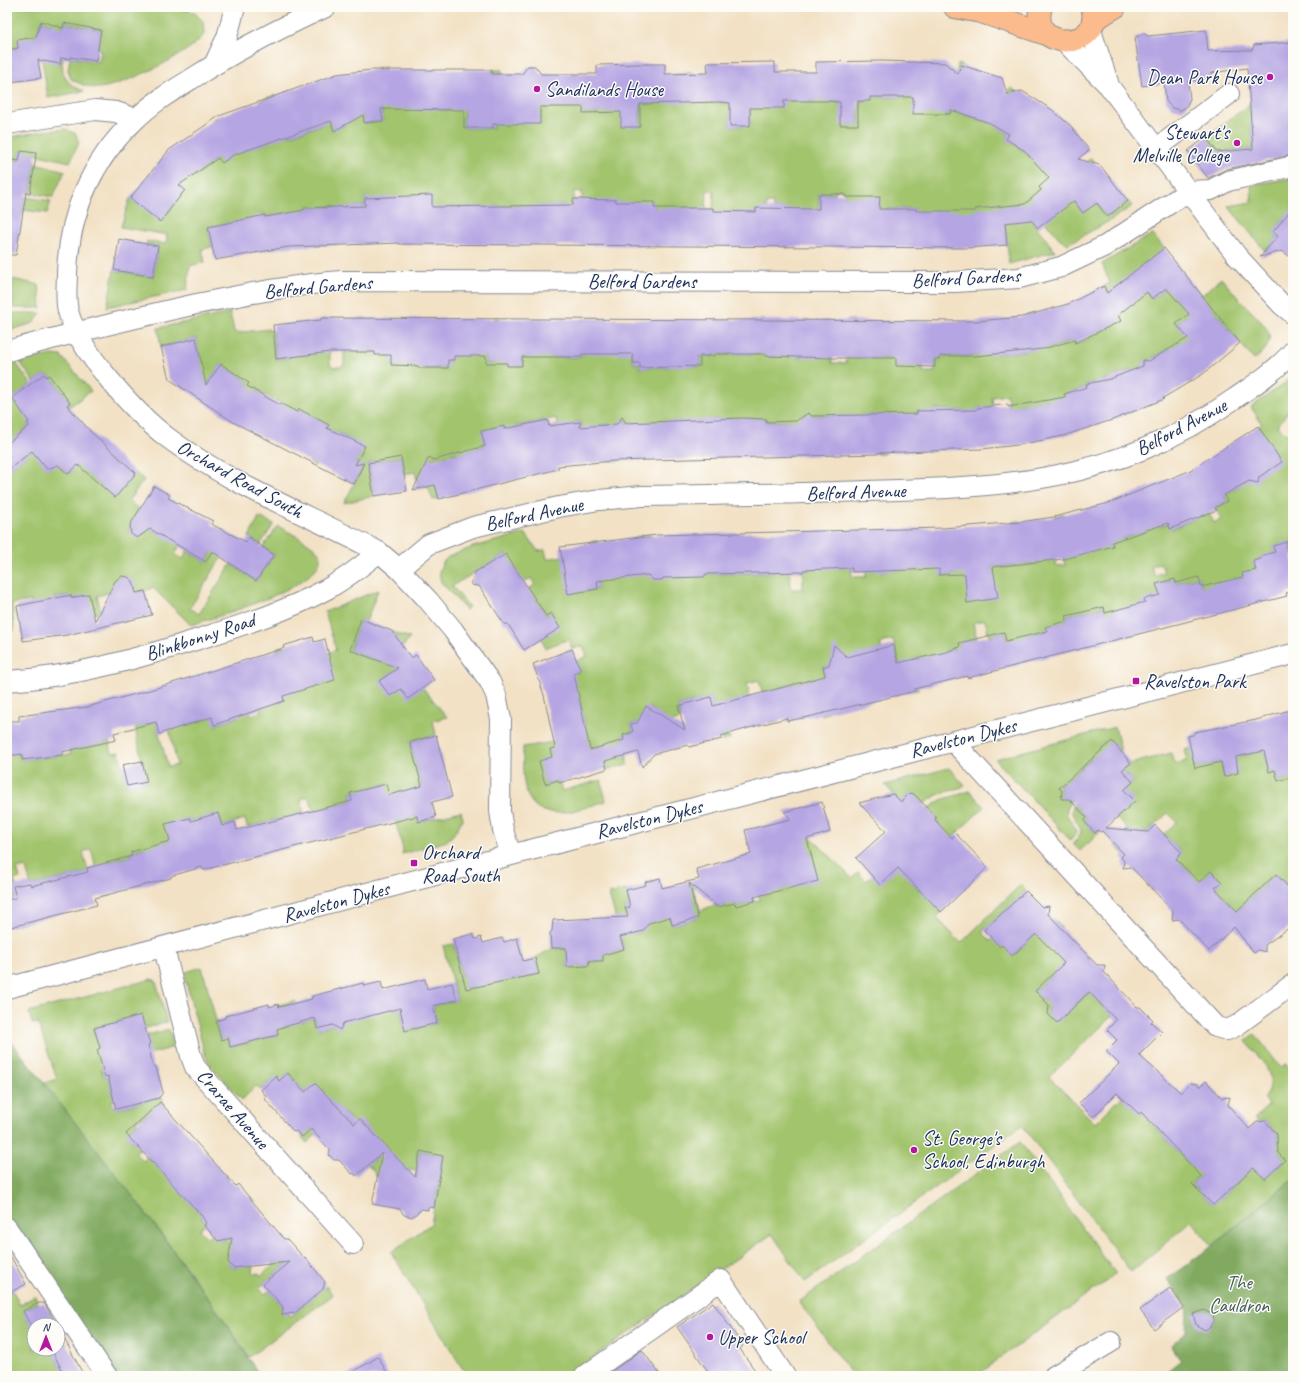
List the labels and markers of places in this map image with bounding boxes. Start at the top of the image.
place label: Dean Park House [1147,65,1263,90]
marker: Dean Park House [1265,72,1275,82]
place label: Sandilands House [545,77,664,102]
marker: Sandilands House [532,84,542,94]
place label: Stewart's Melville College [1133,120,1231,168]
marker: Stewart's Melville College [1232,138,1242,148]
place label: Ravelston Park [1144,669,1247,694]
marker: Ravelston Park [1131,676,1141,686]
place label: Orchard Road South [422,840,501,888]
marker: Orchard Road South [409,858,419,868]
place label: St. George's School, Edinburgh [922,1126,1045,1174]
marker: St. George's School, Edinburgh [909,1145,919,1155]
place label: Upper School [718,1325,808,1350]
marker: Upper School [705,1332,715,1342]

